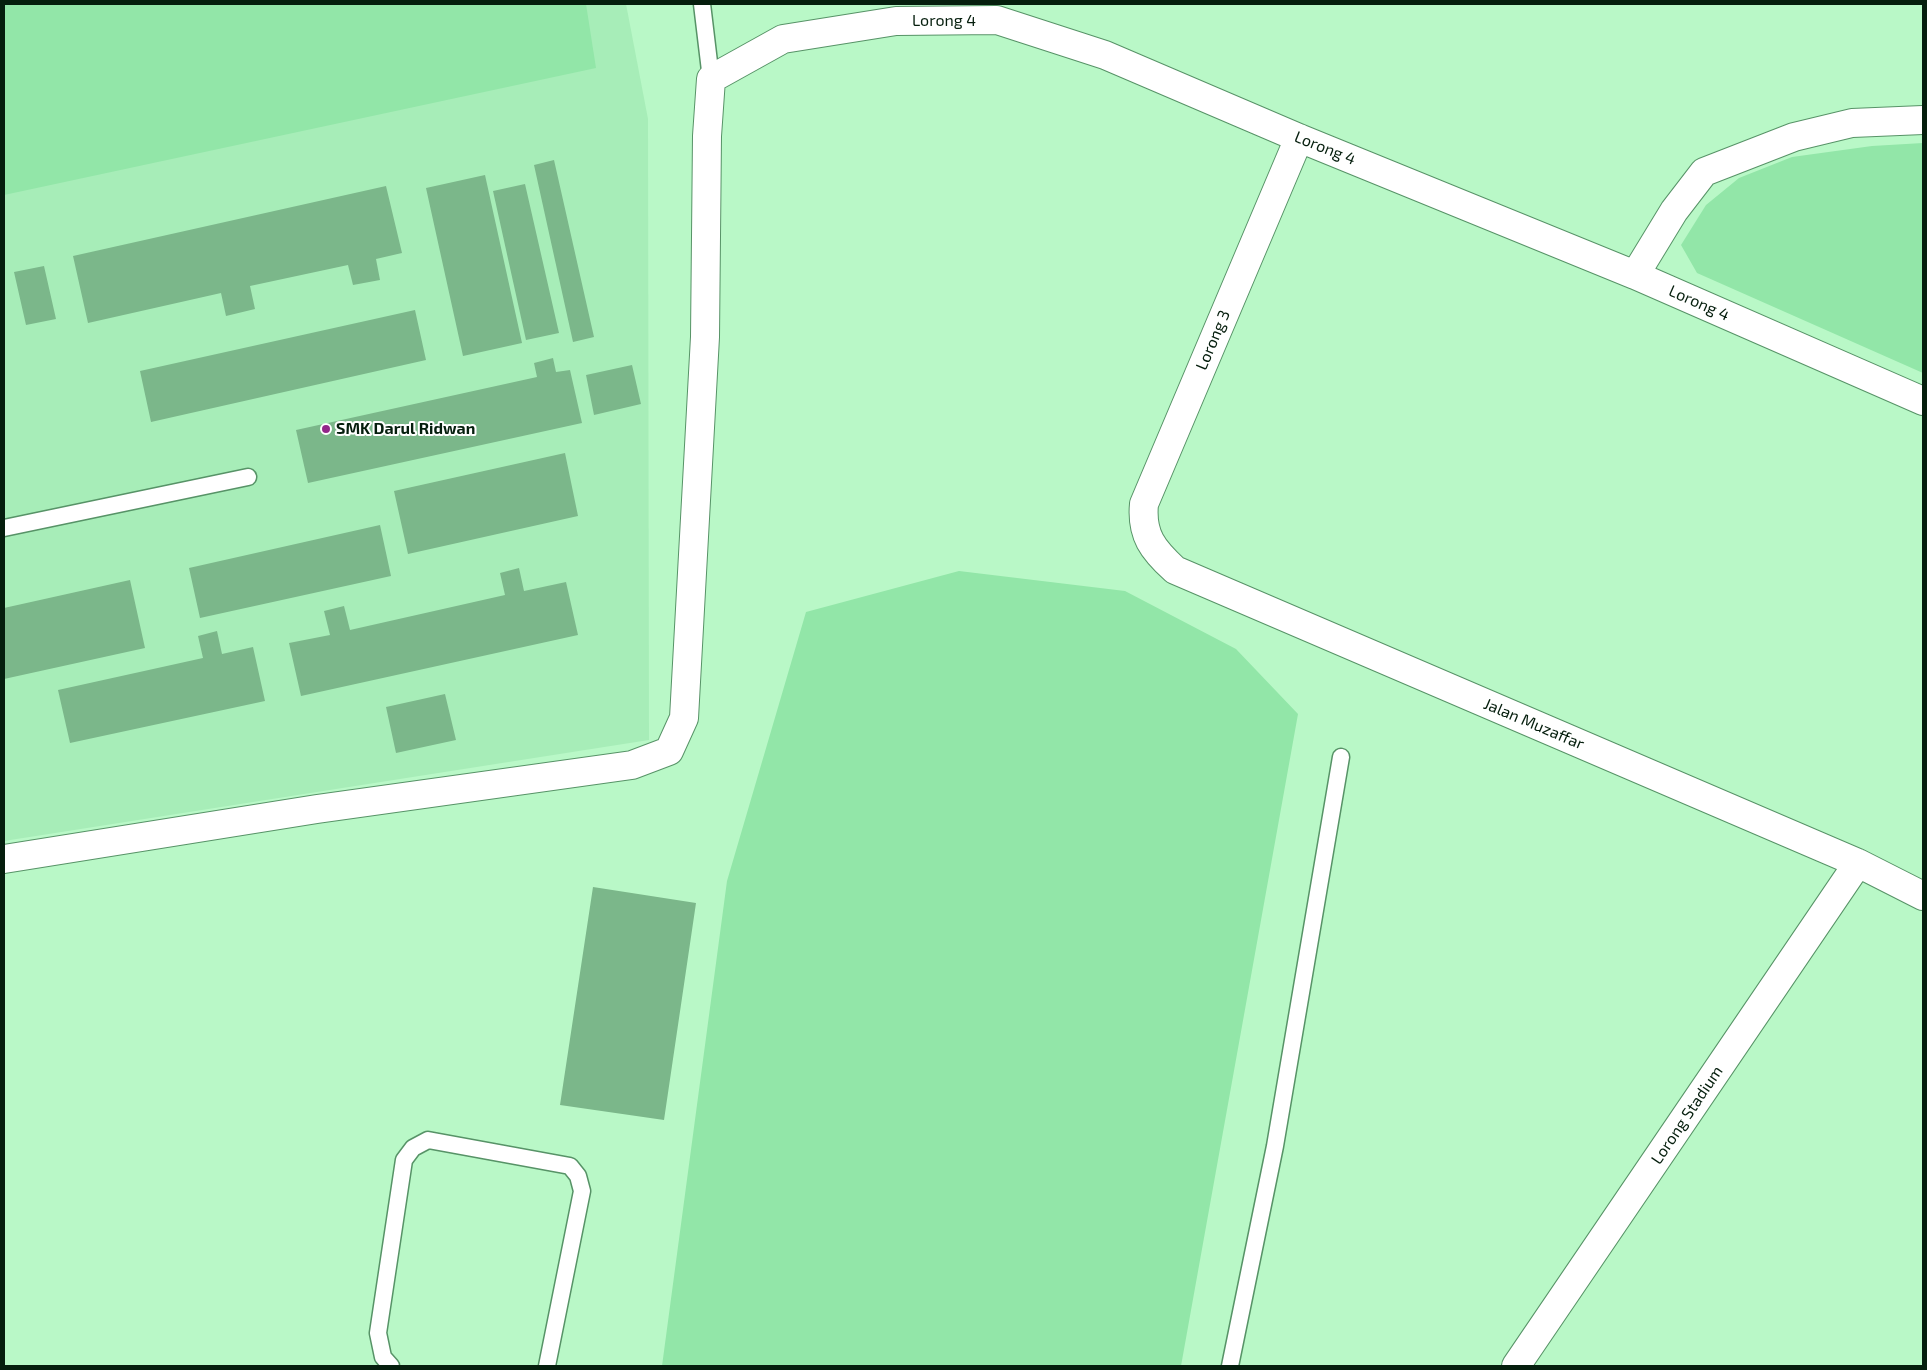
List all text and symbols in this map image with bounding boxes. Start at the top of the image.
street label: Lorong 4 [912,11,976,31]
street label: Lorong 4 [1292,127,1358,169]
street label: Lorong 4 [1666,281,1732,325]
street label: Lorong 3 [1192,307,1234,373]
place label: SMK Darul Ridwan [336,419,475,439]
marker: SMK Darul Ridwan [320,423,332,435]
street label: Jalan Muzaffar [1481,694,1587,754]
street label: Lorong Stadium [1647,1062,1727,1168]

